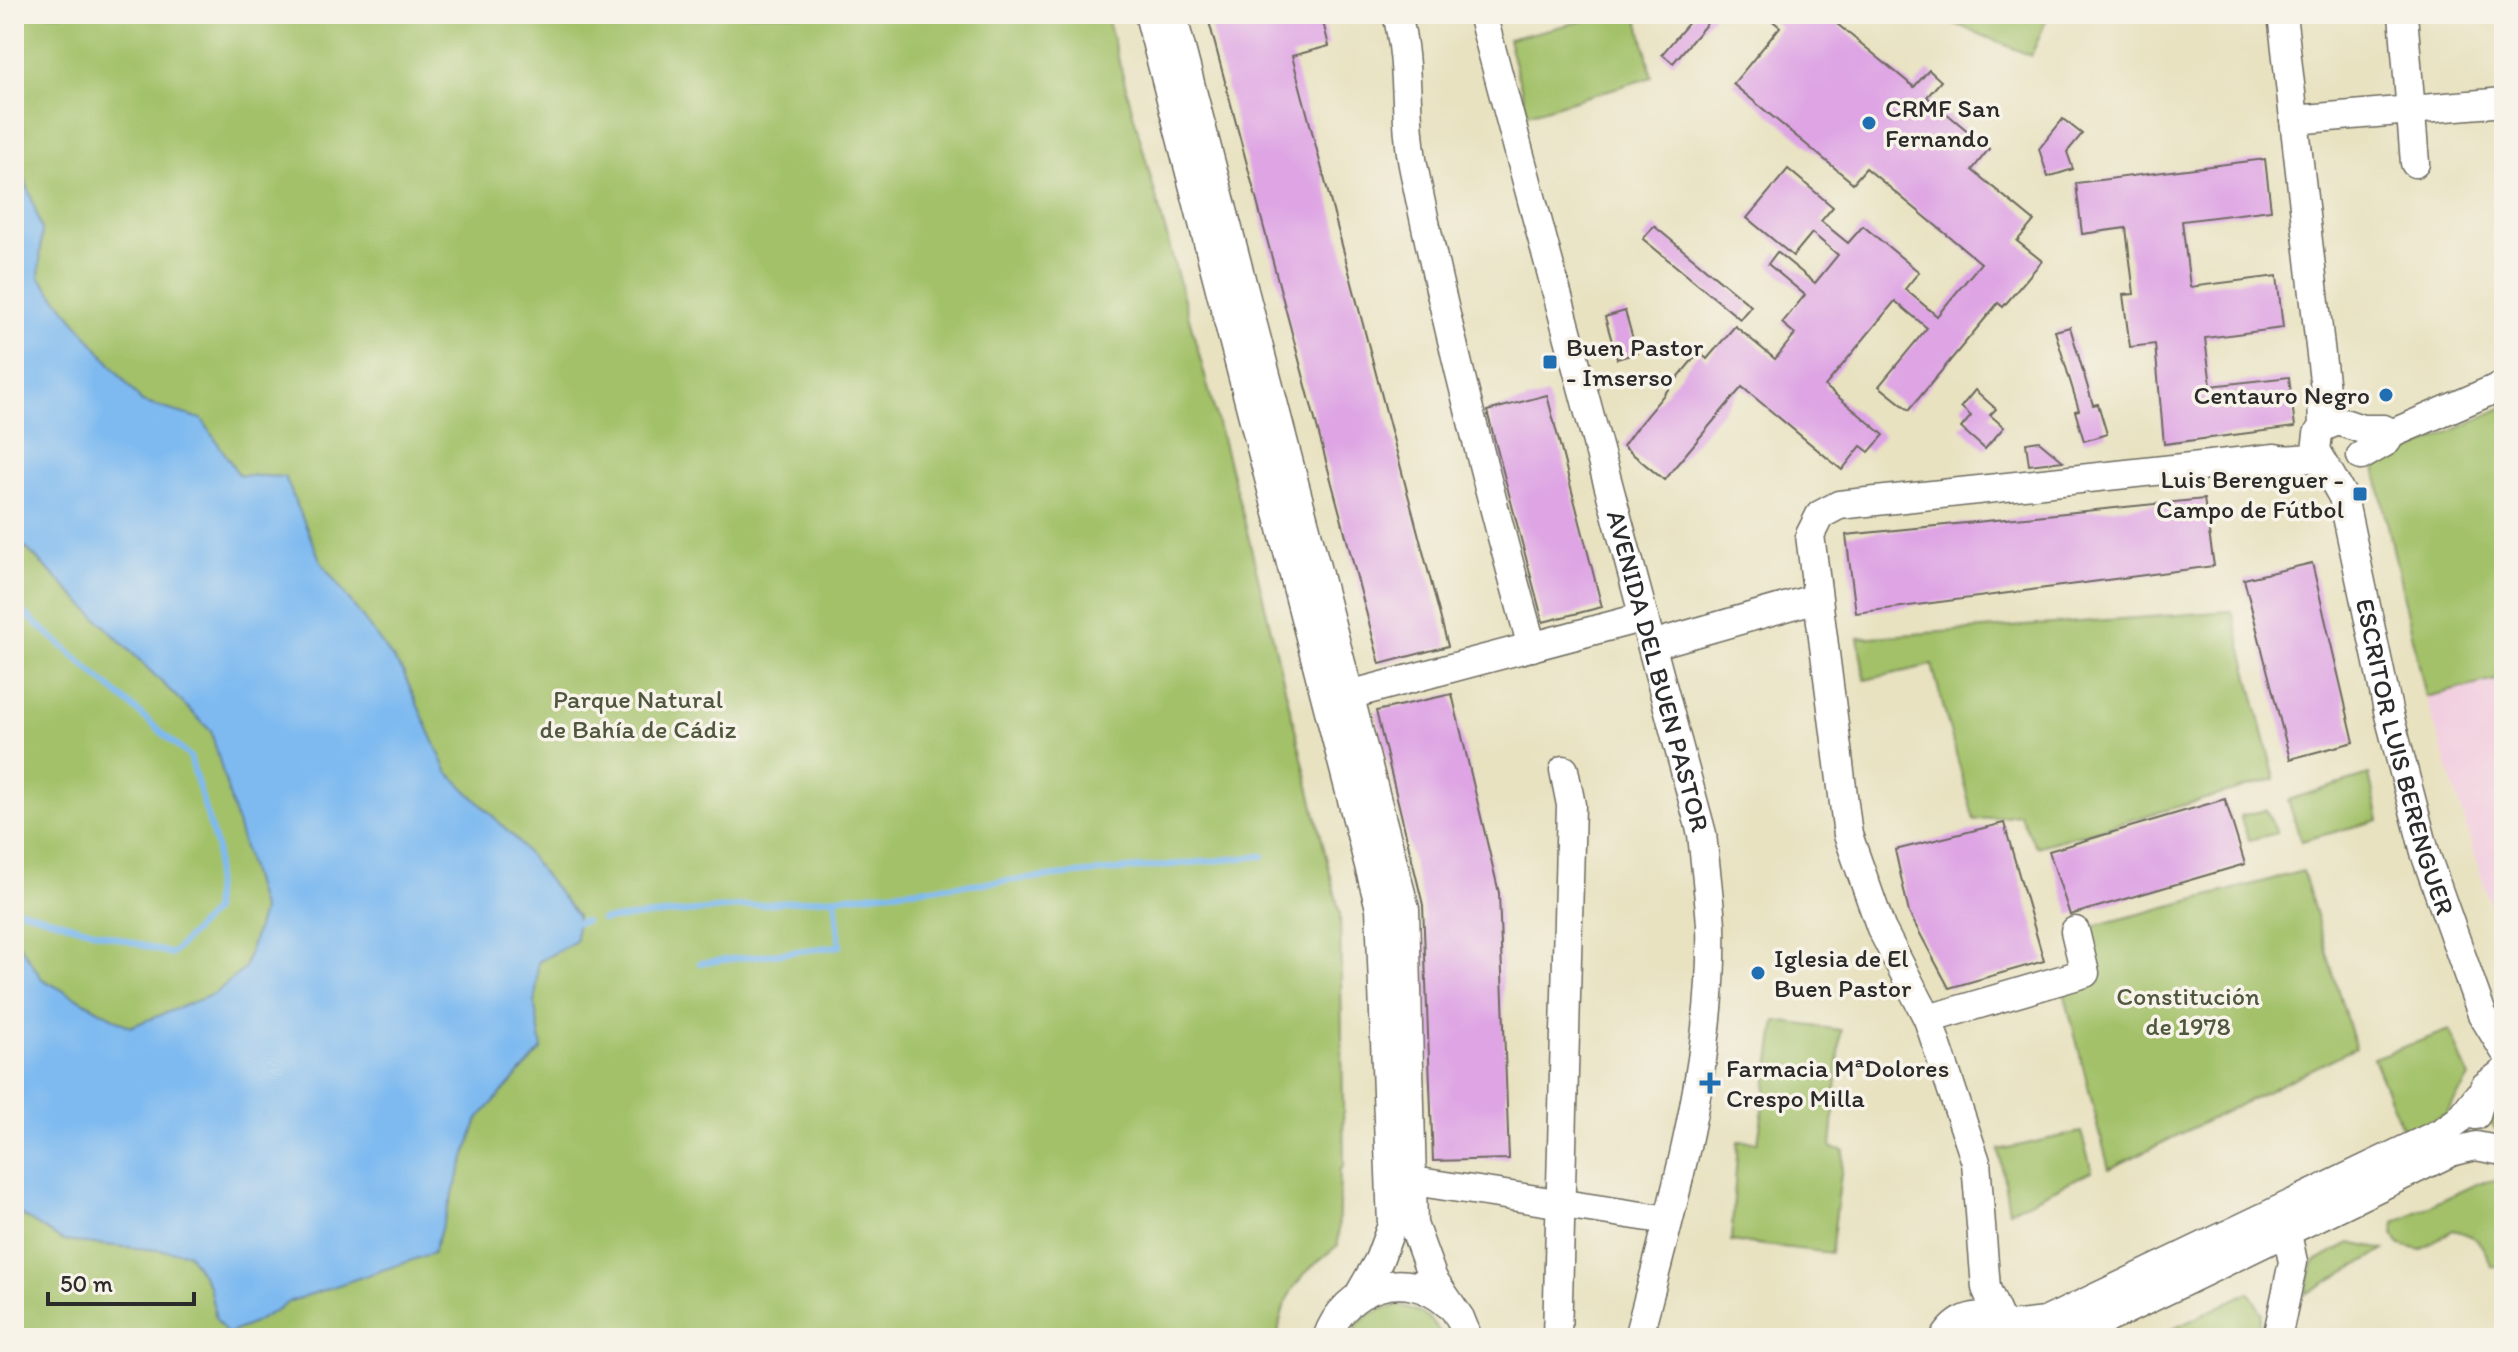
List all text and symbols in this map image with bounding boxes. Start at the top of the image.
place label: CRMF San Fernando [1885,92,2000,154]
marker: CRMF San Fernando [1860,114,1878,132]
place label: Buen Pastor - Imserso [1566,331,1704,393]
marker: Buen Pastor - Imserso [1541,353,1559,371]
place label: Centauro Negro [2193,379,2370,411]
marker: Centauro Negro [2377,386,2395,404]
place label: Luis Berenguer - Campo de Fútbol [2156,463,2344,525]
marker: Luis Berenguer - Campo de Fútbol [2351,485,2369,503]
street label: AVENIDA DEL BUEN PASTOR [1600,507,1717,835]
street label: ESCRITOR LUIS BERENGUER [2349,595,2462,919]
park label: Parque Natural de Bahía de Cádiz [540,683,737,745]
place label: Iglesia de El Buen Pastor [1774,942,1912,1004]
marker: Iglesia de El Buen Pastor [1749,964,1767,982]
park label: Constitución de 1978 [2116,980,2260,1042]
place label: Farmacia MªDolores Crespo Milla [1726,1052,1949,1114]
marker: Farmacia MªDolores Crespo Milla [1701,1074,1719,1092]
scale bar [48,1256,194,1306]
text: 50 m [60,1269,113,1298]

